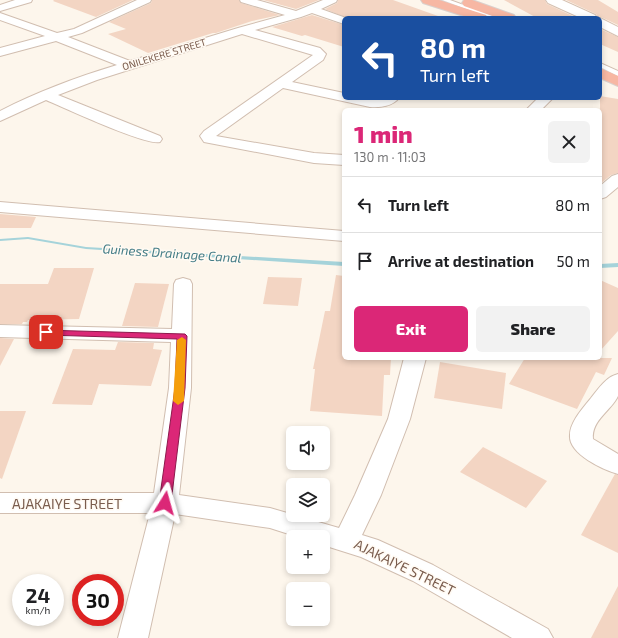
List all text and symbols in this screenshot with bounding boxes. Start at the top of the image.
text: 80 m [420,30,486,64]
icon: left [354,32,406,84]
street label: ONILEKERE STREET [121,35,208,72]
text: Turn left [420,64,490,86]
text: 1 min [354,119,413,148]
button: close [548,121,590,163]
text: 130 m · 11:03 [354,149,426,165]
icon: left [354,194,376,216]
text: Turn left [388,196,449,214]
text: 80 m [555,196,590,214]
water label: Guiness Drainage Canal [102,240,242,266]
icon: arrive [354,250,376,272]
text: Arrive at destination [388,252,534,270]
text: 50 m [556,252,590,270]
button: Exit [354,306,468,352]
button: Share [476,306,590,352]
pin [29,315,63,349]
icon: arrive [35,321,57,343]
map controls [286,426,330,626]
button: sound [286,426,330,470]
button: layers [286,478,330,522]
position arrow [144,482,186,524]
street label: AJAKAIYE STREET [12,495,122,512]
button: + [286,530,330,574]
street label: AJAKAIYE STREET [352,535,458,599]
speed limit sign: 30 [72,574,124,626]
button: − [286,582,330,626]
text: 24 [26,583,50,607]
text: km/h [26,604,50,616]

